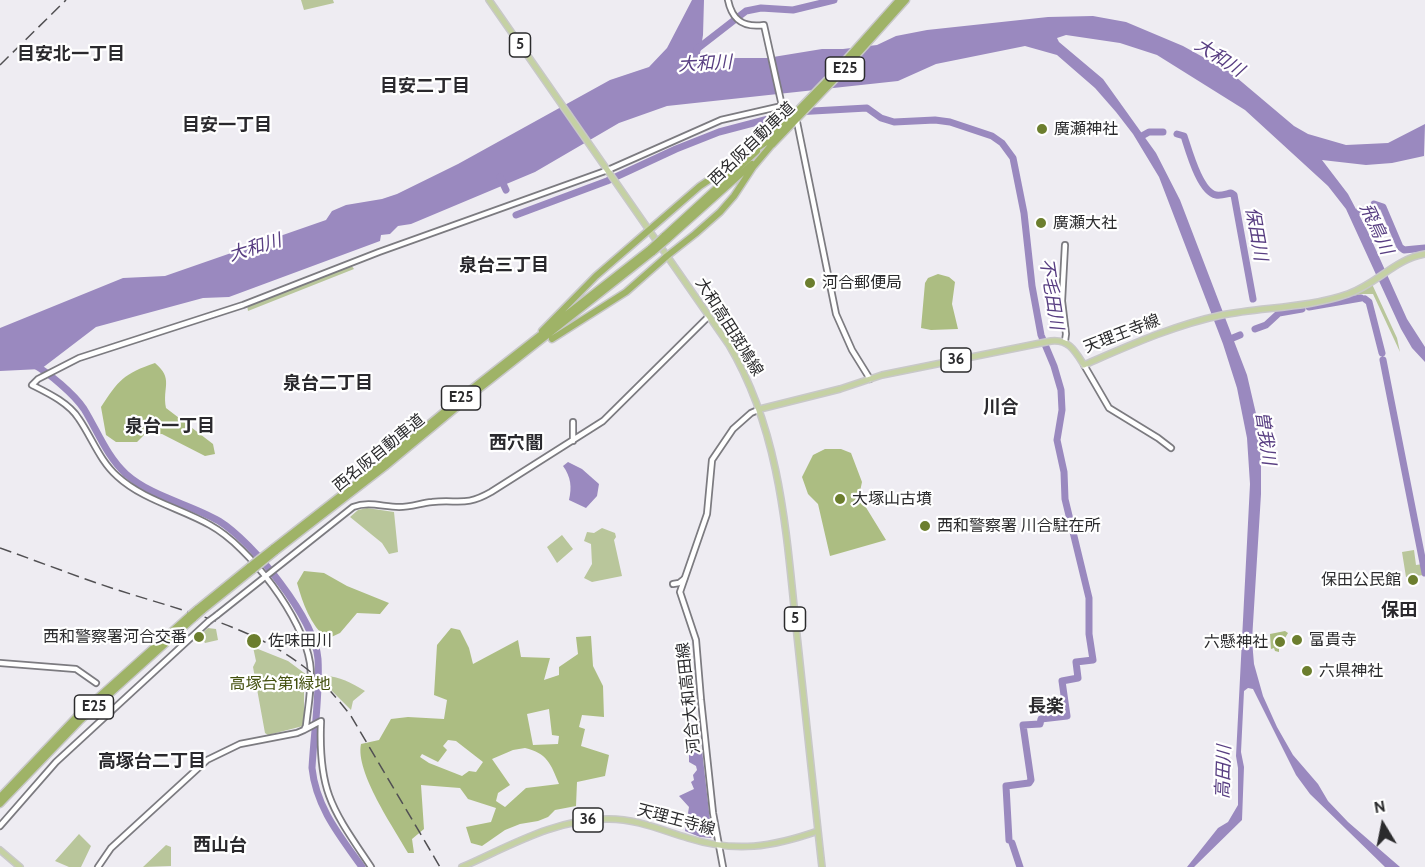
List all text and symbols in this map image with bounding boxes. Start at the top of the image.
road number: 5 [510,33,530,57]
water label: 大和川 [1190,34,1248,82]
district label: 目安北一丁目 [17,44,125,66]
water label: 大和川 [677,52,733,76]
road number: E25 [826,57,864,81]
district label: 目安二丁目 [380,76,470,98]
street label: 西名阪自動車道 [705,98,799,190]
district label: 目安一丁目 [182,115,272,137]
place label: 廣瀬神社 [1054,119,1118,139]
marker: 廣瀬神社 [1035,122,1049,136]
water label: 飛鳥川 [1355,200,1397,258]
water label: 保田川 [1241,206,1271,262]
place label: 廣瀬大社 [1053,213,1117,233]
marker: 廣瀬大社 [1034,216,1048,230]
water label: 大和川 [226,230,284,266]
district label: 泉台三丁目 [459,255,549,277]
water label: 不毛田川 [1035,257,1067,331]
place label: 河合郵便局 [822,273,902,293]
street label: 大和高田斑鳩線 [691,274,767,380]
marker: 河合郵便局 [803,276,817,290]
street label: 天理王寺線 [1081,311,1163,357]
road number: 36 [941,348,971,372]
district label: 泉台二丁目 [283,373,373,395]
road number: E25 [442,386,480,410]
district label: 川合 [983,397,1019,419]
street label: 西名阪自動車道 [329,410,429,496]
water label: 曽我川 [1251,410,1279,466]
district label: 泉台一丁目 [125,416,215,438]
district label: 西穴闇 [489,433,543,455]
place label: 大塚山古墳 [852,489,932,509]
marker: 大塚山古墳 [833,492,847,506]
place label: 西和警察署 川合駐在所 [937,516,1101,536]
marker: 西和警察署 川合駐在所 [918,519,932,533]
place label: 保田公民館 [1321,570,1401,590]
marker: 保田公民館 [1406,573,1420,587]
district label: 保田 [1381,600,1417,622]
road number: 5 [784,607,806,631]
place label: 西和警察署河合交番 [43,627,187,647]
marker: 西和警察署河合交番 [192,630,206,644]
place label: 富貴寺 [1309,630,1357,650]
place label: 佐味田川 [268,631,332,651]
marker: 佐味田川 [245,632,263,650]
place label: 六懸神社 [1204,632,1268,652]
marker: 富貴寺 [1290,633,1304,647]
marker: 六懸神社 [1273,635,1287,649]
street label: 河合大和高田線 [674,641,704,755]
place label: 六県神社 [1319,661,1383,681]
marker: 六県神社 [1300,664,1314,678]
park label: 高塚台第1緑地 [229,674,331,694]
road number: E25 [74,695,113,719]
district label: 長楽 [1028,696,1064,718]
water label: 高田川 [1212,745,1236,799]
district label: 高塚台二丁目 [98,751,206,773]
north arrow [1353,795,1413,855]
text: N [1373,796,1387,817]
street label: 天理王寺線 [635,800,717,840]
road number: 36 [573,808,603,832]
district label: 西山台 [193,835,247,857]

